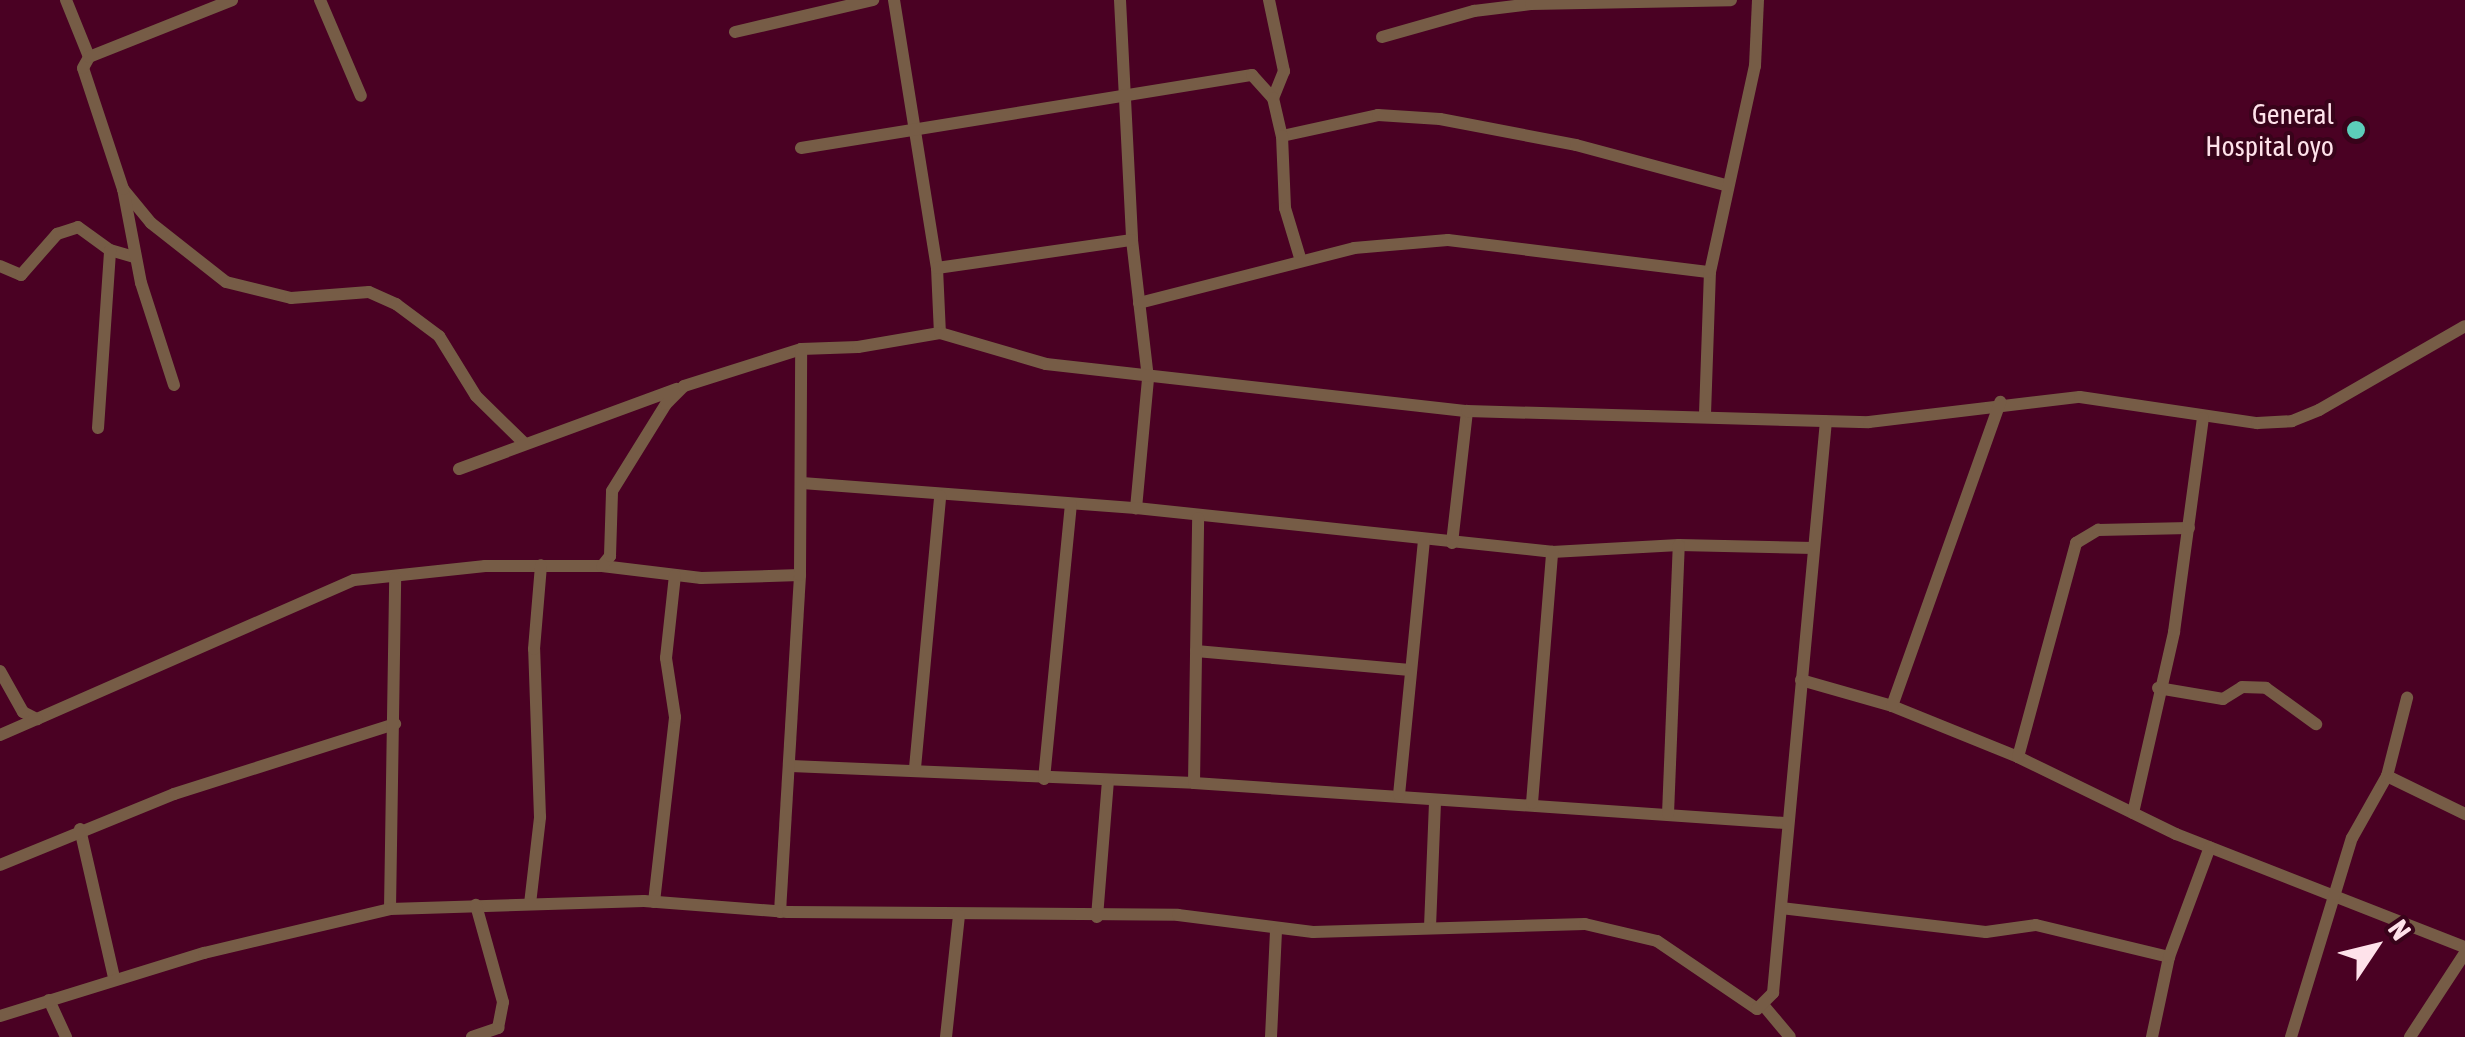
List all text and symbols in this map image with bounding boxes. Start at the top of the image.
place label: General Hospital oyo [2205,97,2334,163]
marker: General Hospital oyo [2343,117,2369,143]
north arrow [2325,897,2425,997]
text: N [2382,914,2417,946]

